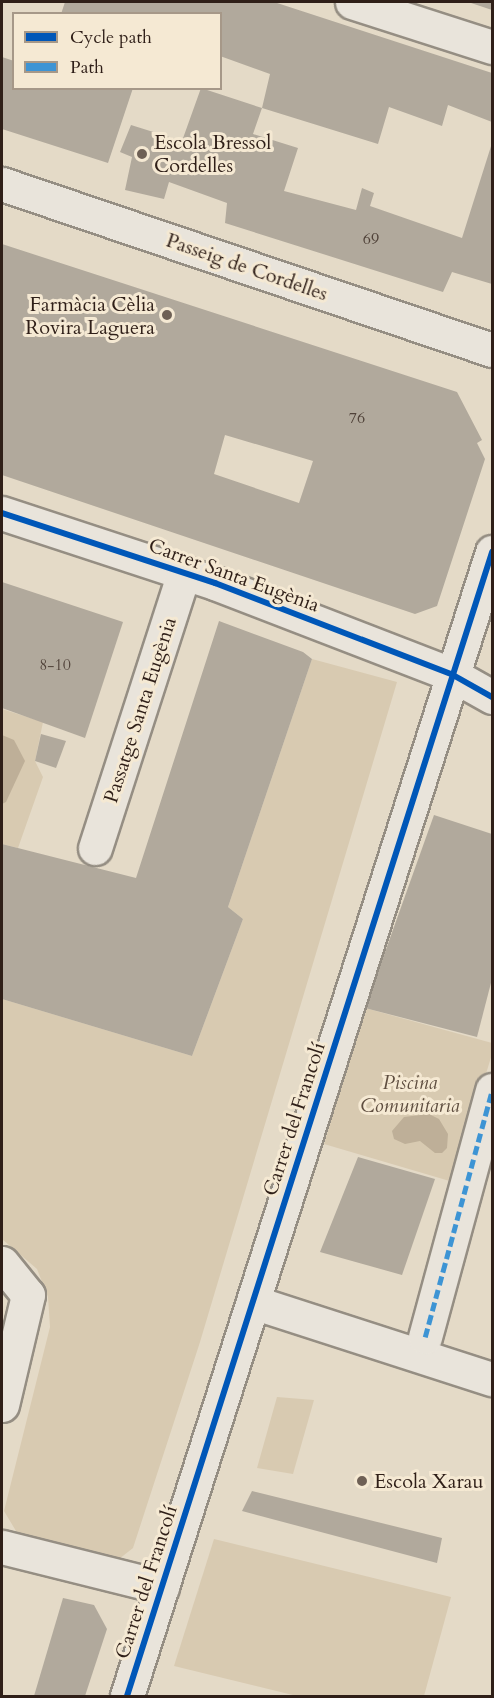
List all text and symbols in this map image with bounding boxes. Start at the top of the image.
legend [12,12,222,90]
text: Cycle path [70,25,152,50]
text: Path [70,55,104,80]
place label: Escola Bressol Cordelles [154,130,271,177]
marker: Escola Bressol Cordelles [135,147,149,161]
street label: Passeig de Cordelles [163,228,331,306]
house number: 69 [363,229,379,249]
place label: Farmàcia Cèlia Rovira Laguera [25,292,155,339]
marker: Farmàcia Cèlia Rovira Laguera [160,308,174,322]
house number: 76 [349,408,365,428]
street label: Carrer Santa Eugènia [145,533,323,617]
street label: Passatge Santa Eugènia [99,614,181,806]
house number: 8-10 [39,655,71,675]
street label: Carrer del Francolí [258,1039,330,1199]
park label: Piscina Comunitaria [360,1070,460,1117]
place label: Escola Xarau [374,1469,483,1493]
marker: Escola Xarau [355,1474,369,1488]
street label: Carrer del Francolí [110,1502,182,1662]

